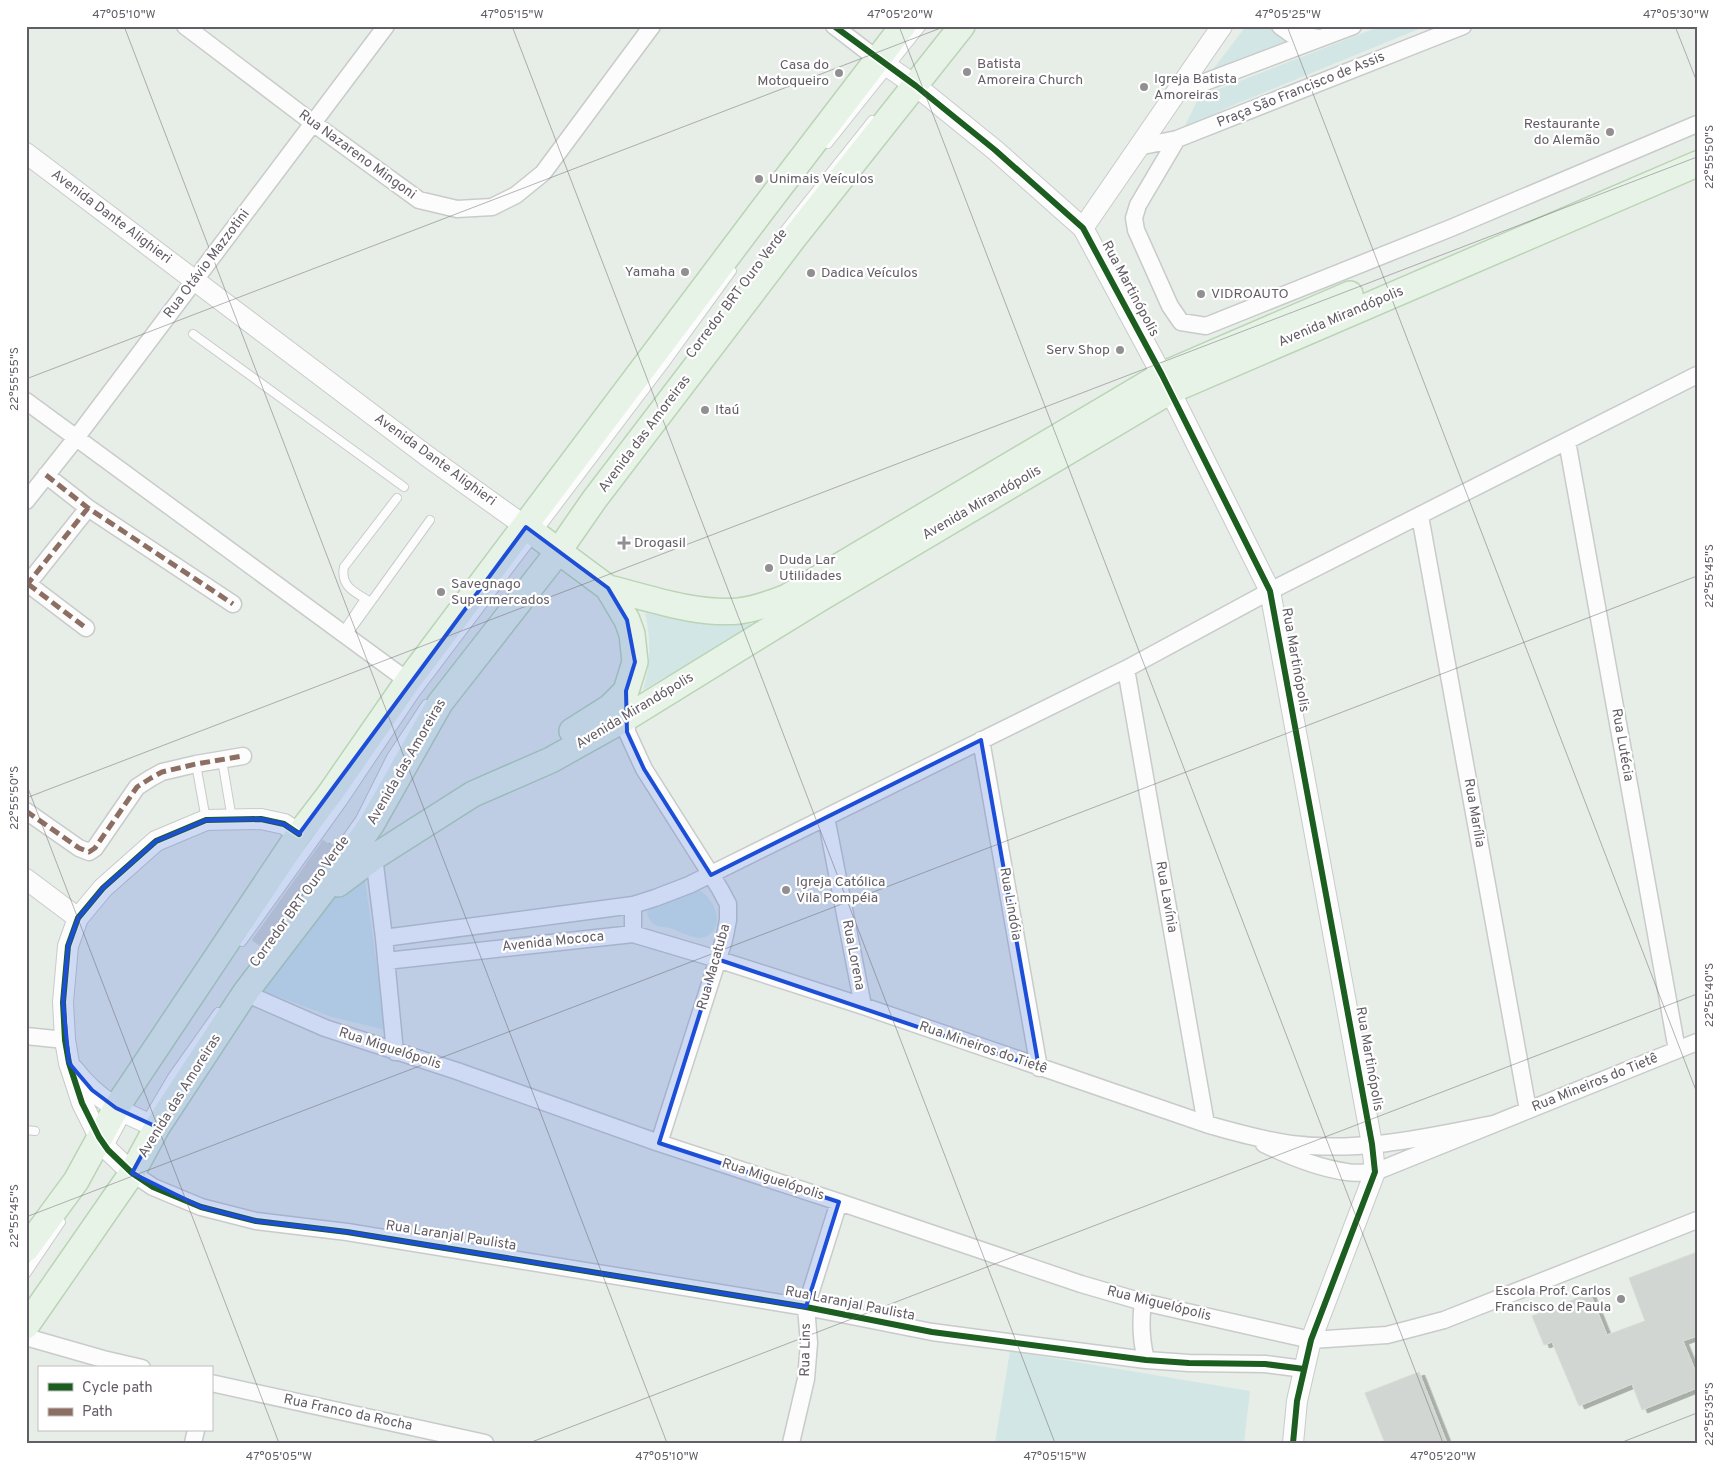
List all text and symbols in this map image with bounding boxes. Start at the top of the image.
text: 47°05'10"W [92,7,156,23]
text: 47°05'15"W [480,7,544,23]
text: 47°05'20"W [867,7,933,23]
text: 47°05'25"W [1255,7,1321,23]
text: 47°05'30"W [1643,7,1709,23]
street label: Praça São Francisco de Assis [1215,48,1387,132]
place label: Batista Amoreira Church [977,56,1083,89]
place label: Casa do Motoqueiro [757,57,829,90]
marker: Batista Amoreira Church [961,66,973,78]
marker: Casa do Motoqueiro [833,67,845,79]
place label: Igreja Batista Amoreiras [1154,71,1237,104]
marker: Igreja Batista Amoreiras [1138,81,1150,93]
street label: Rua Nazareno Mingoni [295,107,419,203]
place label: Restaurante do Alemão [1524,116,1600,149]
text: 22°55'50"S [1702,125,1718,189]
marker: Restaurante do Alemão [1604,126,1616,138]
street label: Avenida Dante Alighieri [48,166,174,268]
place label: Unimais Veículos [769,171,874,188]
marker: Unimais Veículos [753,173,765,185]
street label: Rua Otávio Mazzotini [160,206,254,322]
street label: Corredor BRT Ouro Verde [683,226,791,362]
street label: Rua Martinópolis [1098,238,1162,340]
place label: Yamaha [625,264,675,281]
place label: Dadica Veículos [821,265,918,282]
marker: Yamaha [679,266,691,278]
marker: Dadica Veículos [805,267,817,279]
street label: Avenida Mirandópolis [1276,283,1406,351]
place label: VIDROAUTO [1211,286,1289,303]
marker: VIDROAUTO [1195,288,1207,300]
place label: Serv Shop [1046,342,1110,359]
marker: Serv Shop [1114,344,1126,356]
text: 22°55'55"S [7,347,23,411]
street label: Avenida das Amoreiras [595,372,695,496]
place label: Itaú [715,402,739,419]
marker: Itaú [699,404,711,416]
street label: Avenida Dante Alighieri [371,410,499,510]
street label: Avenida Mirandópolis [919,462,1045,544]
place label: Drogasil [634,535,686,552]
marker: Drogasil [618,537,630,549]
text: 22°55'45"S [1702,544,1718,608]
place label: Duda Lar Utilidades [779,552,842,585]
marker: Duda Lar Utilidades [763,562,775,574]
place label: Savegnago Supermercados [451,576,550,609]
marker: Savegnago Supermercados [435,586,447,598]
street label: Rua Martinópolis [1277,606,1313,714]
street label: Avenida Mirandópolis [573,669,697,753]
street label: Avenida das Amoreiras [364,696,450,828]
street label: Rua Lutécia [1607,707,1637,783]
text: 22°55'50"S [7,766,23,830]
street label: Rua Marília [1460,777,1488,849]
street label: Corredor BRT Ouro Verde [247,833,353,971]
street label: Rua Lavínia [1151,860,1181,934]
street label: Rua Lindóia [995,866,1025,942]
place label: Igreja Católica Vila Pompéia [796,874,885,907]
marker: Igreja Católica Vila Pompéia [780,884,792,896]
street label: Rua Lorena [838,918,868,992]
street label: Rua Macatuba [694,922,734,1012]
street label: Avenida Mococa [501,928,605,956]
text: 22°55'40"S [1702,963,1718,1027]
street label: Rua Martinópolis [1351,1005,1387,1113]
street label: Rua Mineiros do Tietê [917,1018,1049,1078]
street label: Rua Miguelópolis [336,1024,444,1074]
street label: Avenida das Amoreiras [135,1031,225,1161]
street label: Rua Mineiros do Tietê [1529,1050,1661,1116]
street label: Rua Miguelópolis [719,1155,827,1205]
text: 22°55'45"S [7,1184,23,1248]
street label: Rua Laranjal Paulista [385,1217,517,1255]
street label: Rua Laranjal Paulista [784,1283,916,1325]
street label: Rua Miguelópolis [1105,1283,1213,1325]
place label: Escola Prof. Carlos Francisco de Paula [1495,1283,1611,1316]
marker: Escola Prof. Carlos Francisco de Paula [1615,1293,1627,1305]
street label: Rua Lins [797,1323,815,1377]
legend [38,1366,212,1432]
text: Cycle path [82,1379,153,1398]
text: 22°55'35"S [1702,1382,1718,1446]
street label: Rua Franco da Rocha [282,1391,414,1435]
text: Path [82,1403,113,1422]
text: 47°05'05"W [246,1449,312,1465]
text: 47°05'10"W [635,1449,699,1465]
text: 47°05'15"W [1023,1449,1087,1465]
text: 47°05'20"W [1410,1449,1476,1465]

